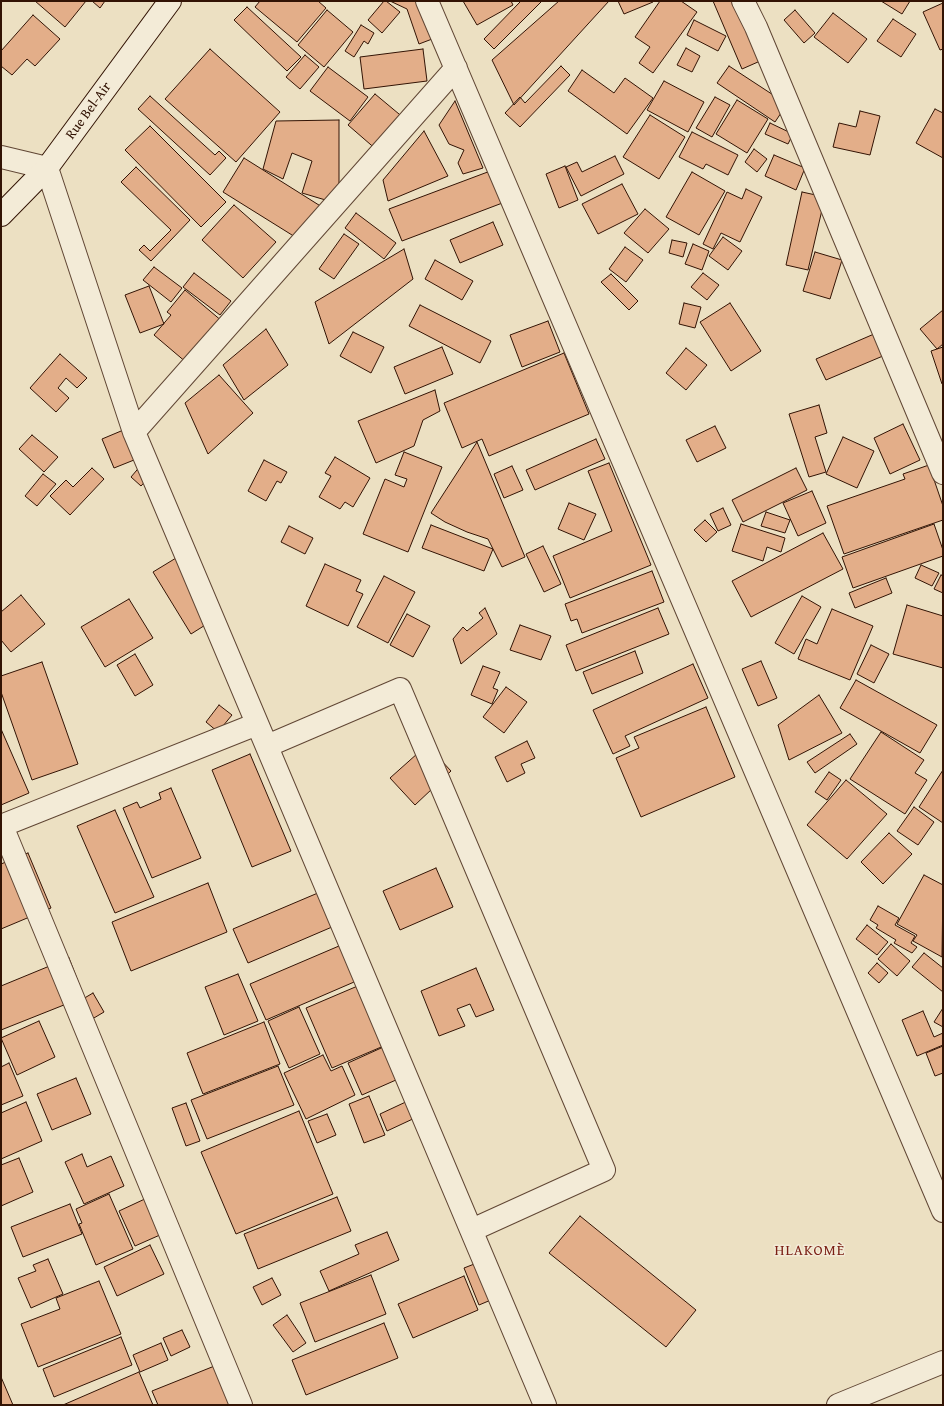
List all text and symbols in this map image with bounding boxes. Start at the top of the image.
street label: Rue Bel-Air [63,79,115,143]
district label: HLAKOMÈ [775,1242,845,1260]

